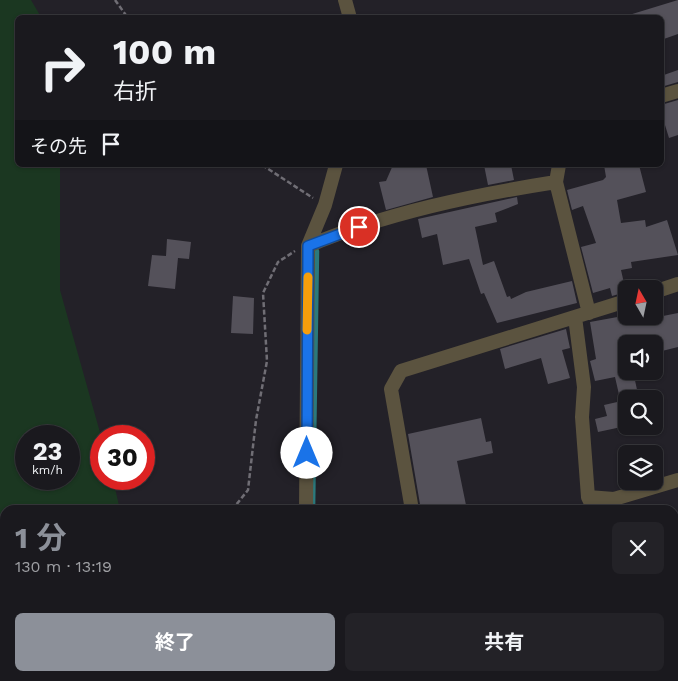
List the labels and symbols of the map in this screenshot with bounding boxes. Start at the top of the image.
pin [338,206,380,248]
north arrow [618,280,662,325]
speed limit sign: 30 [90,425,155,490]
position arrow [280,426,332,478]

